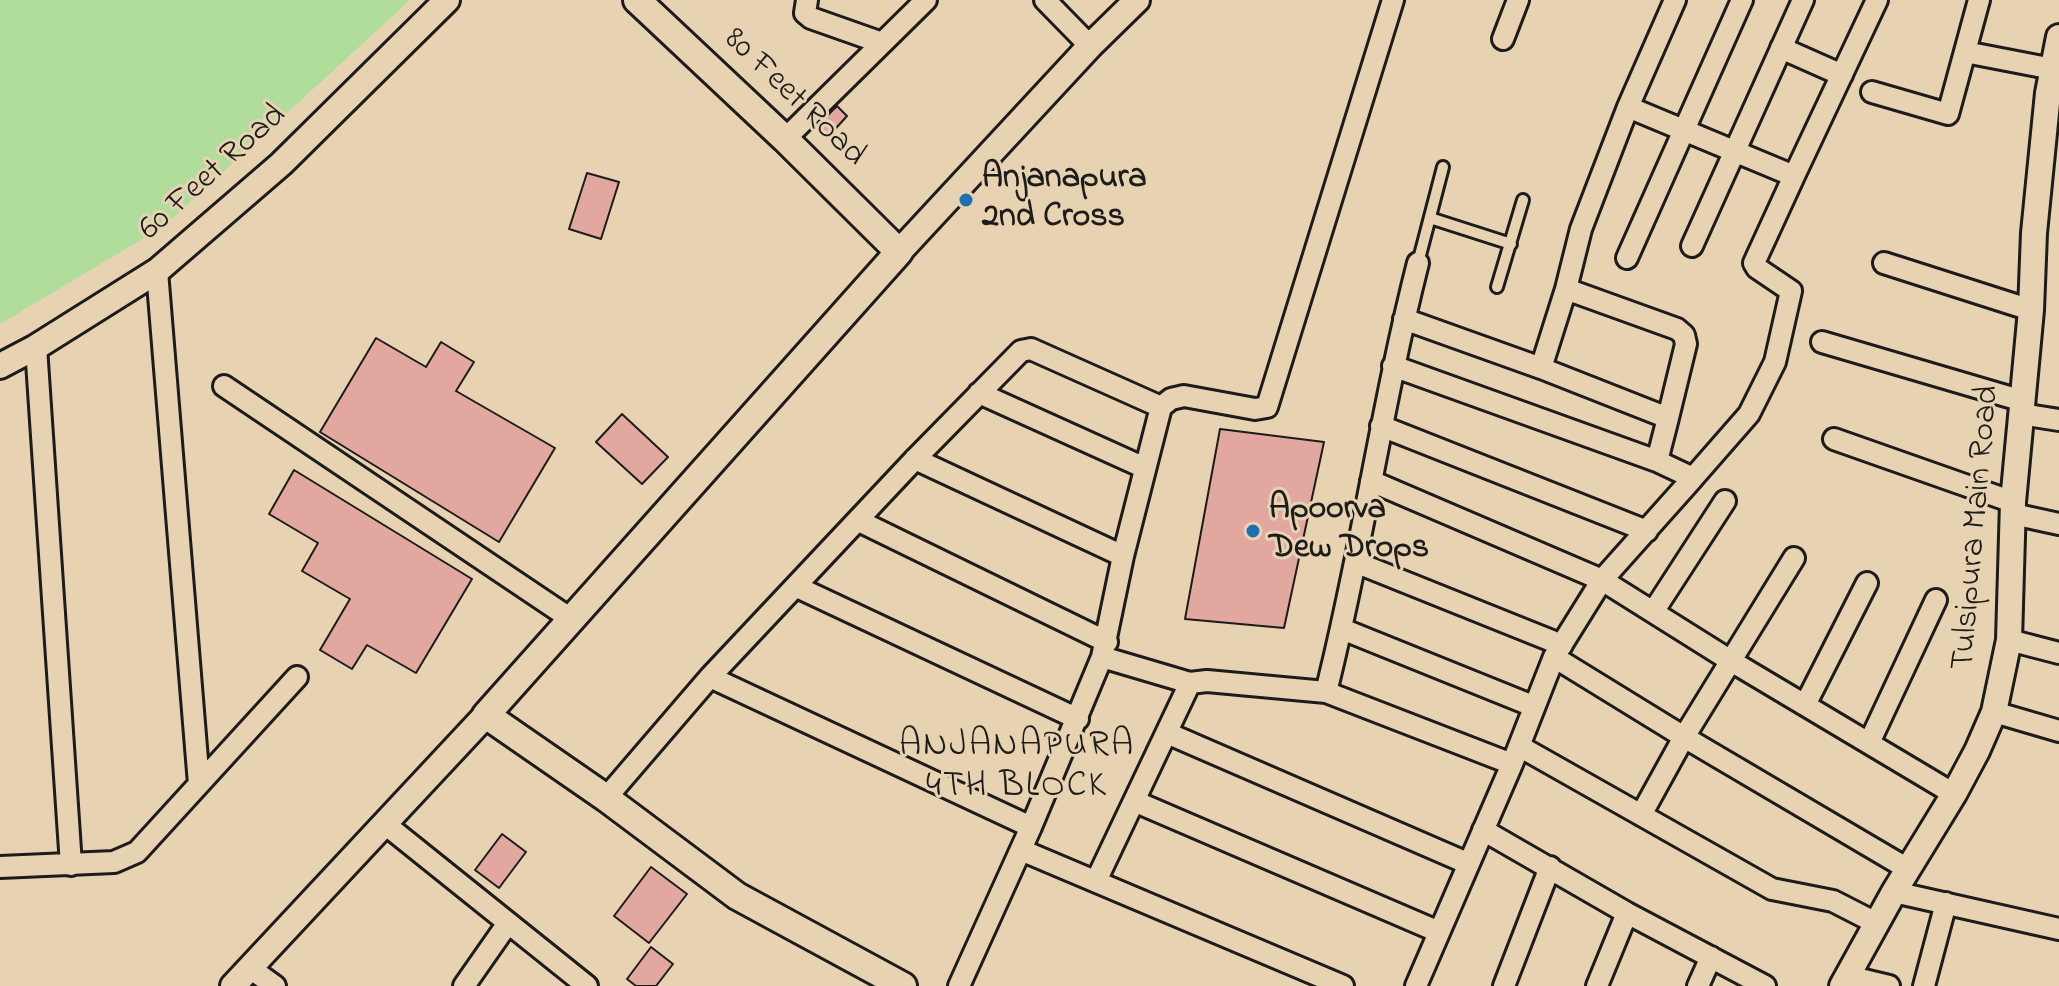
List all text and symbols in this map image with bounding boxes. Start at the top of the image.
street label: 80 Feet Road [713,21,873,177]
street label: 60 Feet Road [132,97,296,251]
place label: Anjanapura 2nd Cross [982,160,1147,240]
marker: Anjanapura 2nd Cross [957,191,975,209]
street label: Tulsipura Main Road [1945,384,2011,672]
place label: Apoorva Dew Drops [1269,491,1429,570]
marker: Apoorva Dew Drops [1244,522,1262,540]
district label: ANJANAPURA 4TH BLOCK [899,726,1135,811]

